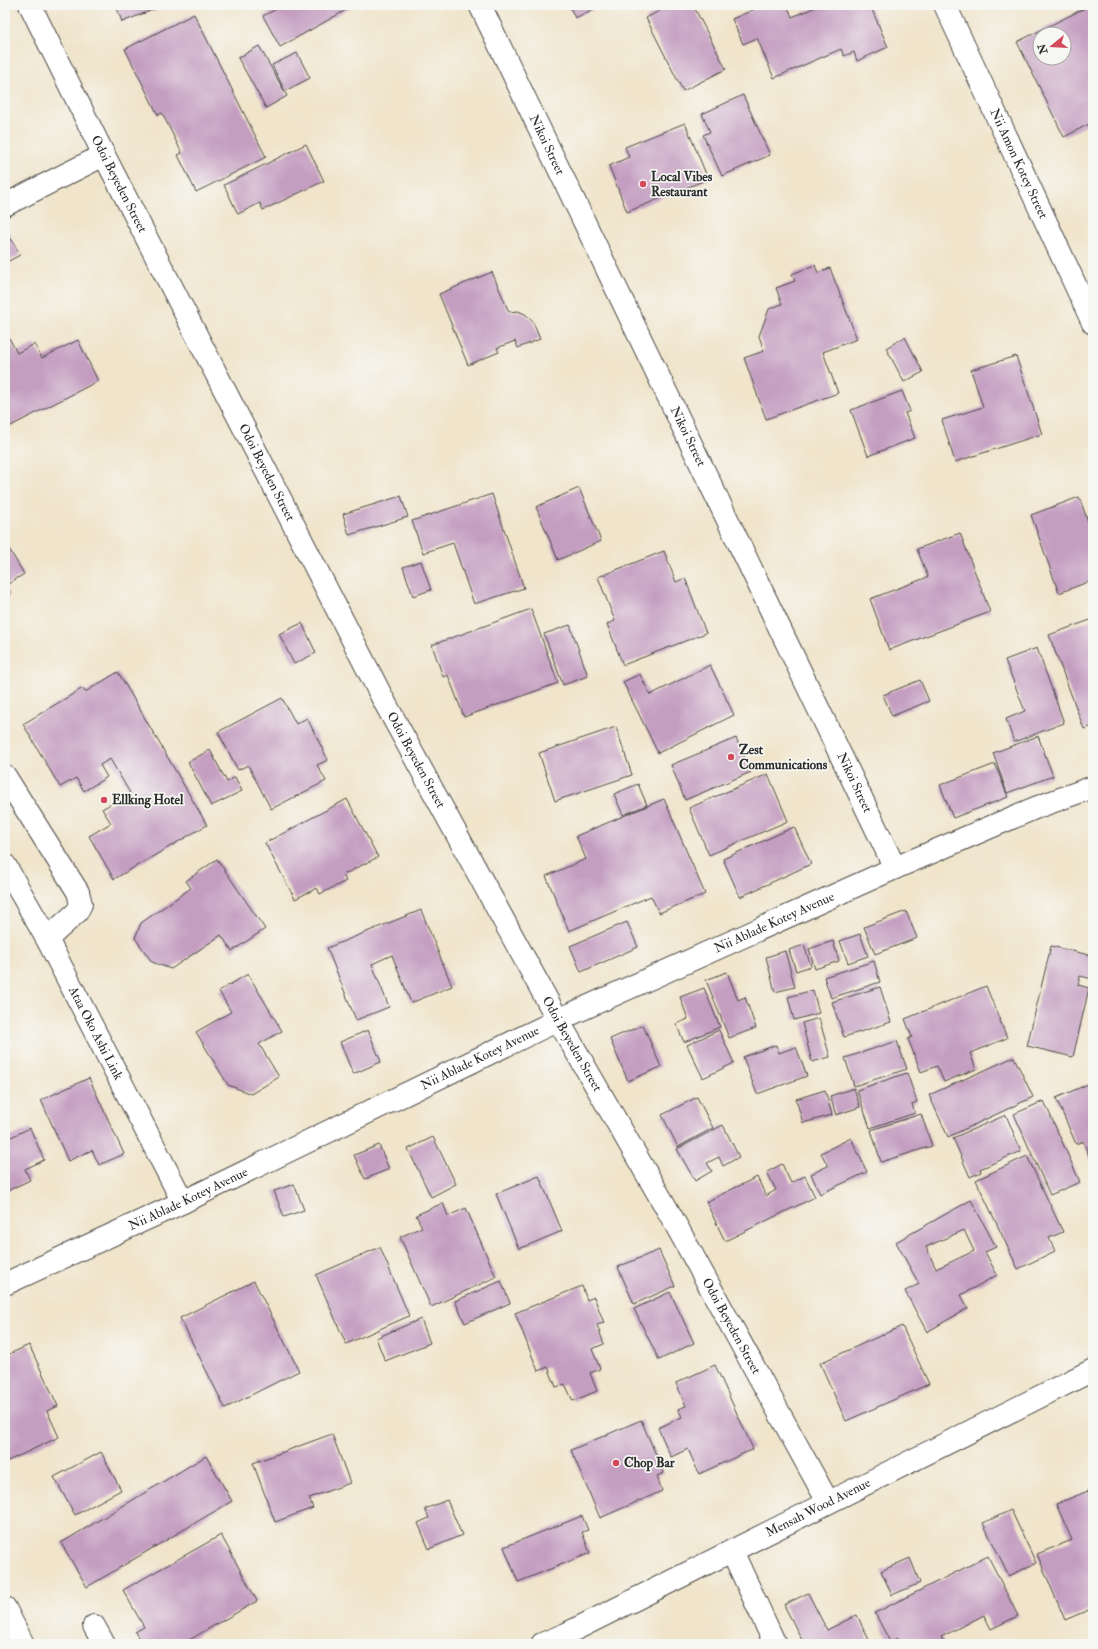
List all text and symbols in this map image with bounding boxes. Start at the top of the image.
north arrow [1032,26,1072,66]
text: N [1035,41,1051,57]
street label: Nii Amon Kotey Street [986,106,1051,221]
street label: Nikoi Street [526,112,568,177]
street label: Odoi Beyeden Street [88,133,151,235]
place label: Local Vibes Restaurant [651,169,713,200]
marker: Local Vibes Restaurant [638,179,648,189]
street label: Nikoi Street [667,404,709,469]
street label: Odoi Beyeden Street [235,421,298,524]
street label: Odoi Beyeden Street [383,709,449,811]
place label: Zest Communications [739,742,828,773]
street label: Nikoi Street [833,750,876,815]
marker: Zest Communications [726,752,736,762]
place label: Ellking Hotel [112,792,184,809]
marker: Ellking Hotel [99,795,109,805]
street label: Nii Ablade Kotey Avenue [712,888,837,957]
street label: Ataa Oko Ashi Link [64,983,127,1083]
street label: Odoi Beyeden Street [539,994,606,1094]
street label: Nii Ablade Kotey Avenue [418,1022,542,1093]
street label: Nii Ablade Kotey Avenue [126,1164,251,1234]
street label: Odoi Beyeden Street [699,1275,764,1377]
place label: Chop Bar [624,1455,676,1472]
marker: Chop Bar [611,1458,621,1468]
street label: Mensah Wood Avenue [763,1474,874,1541]

